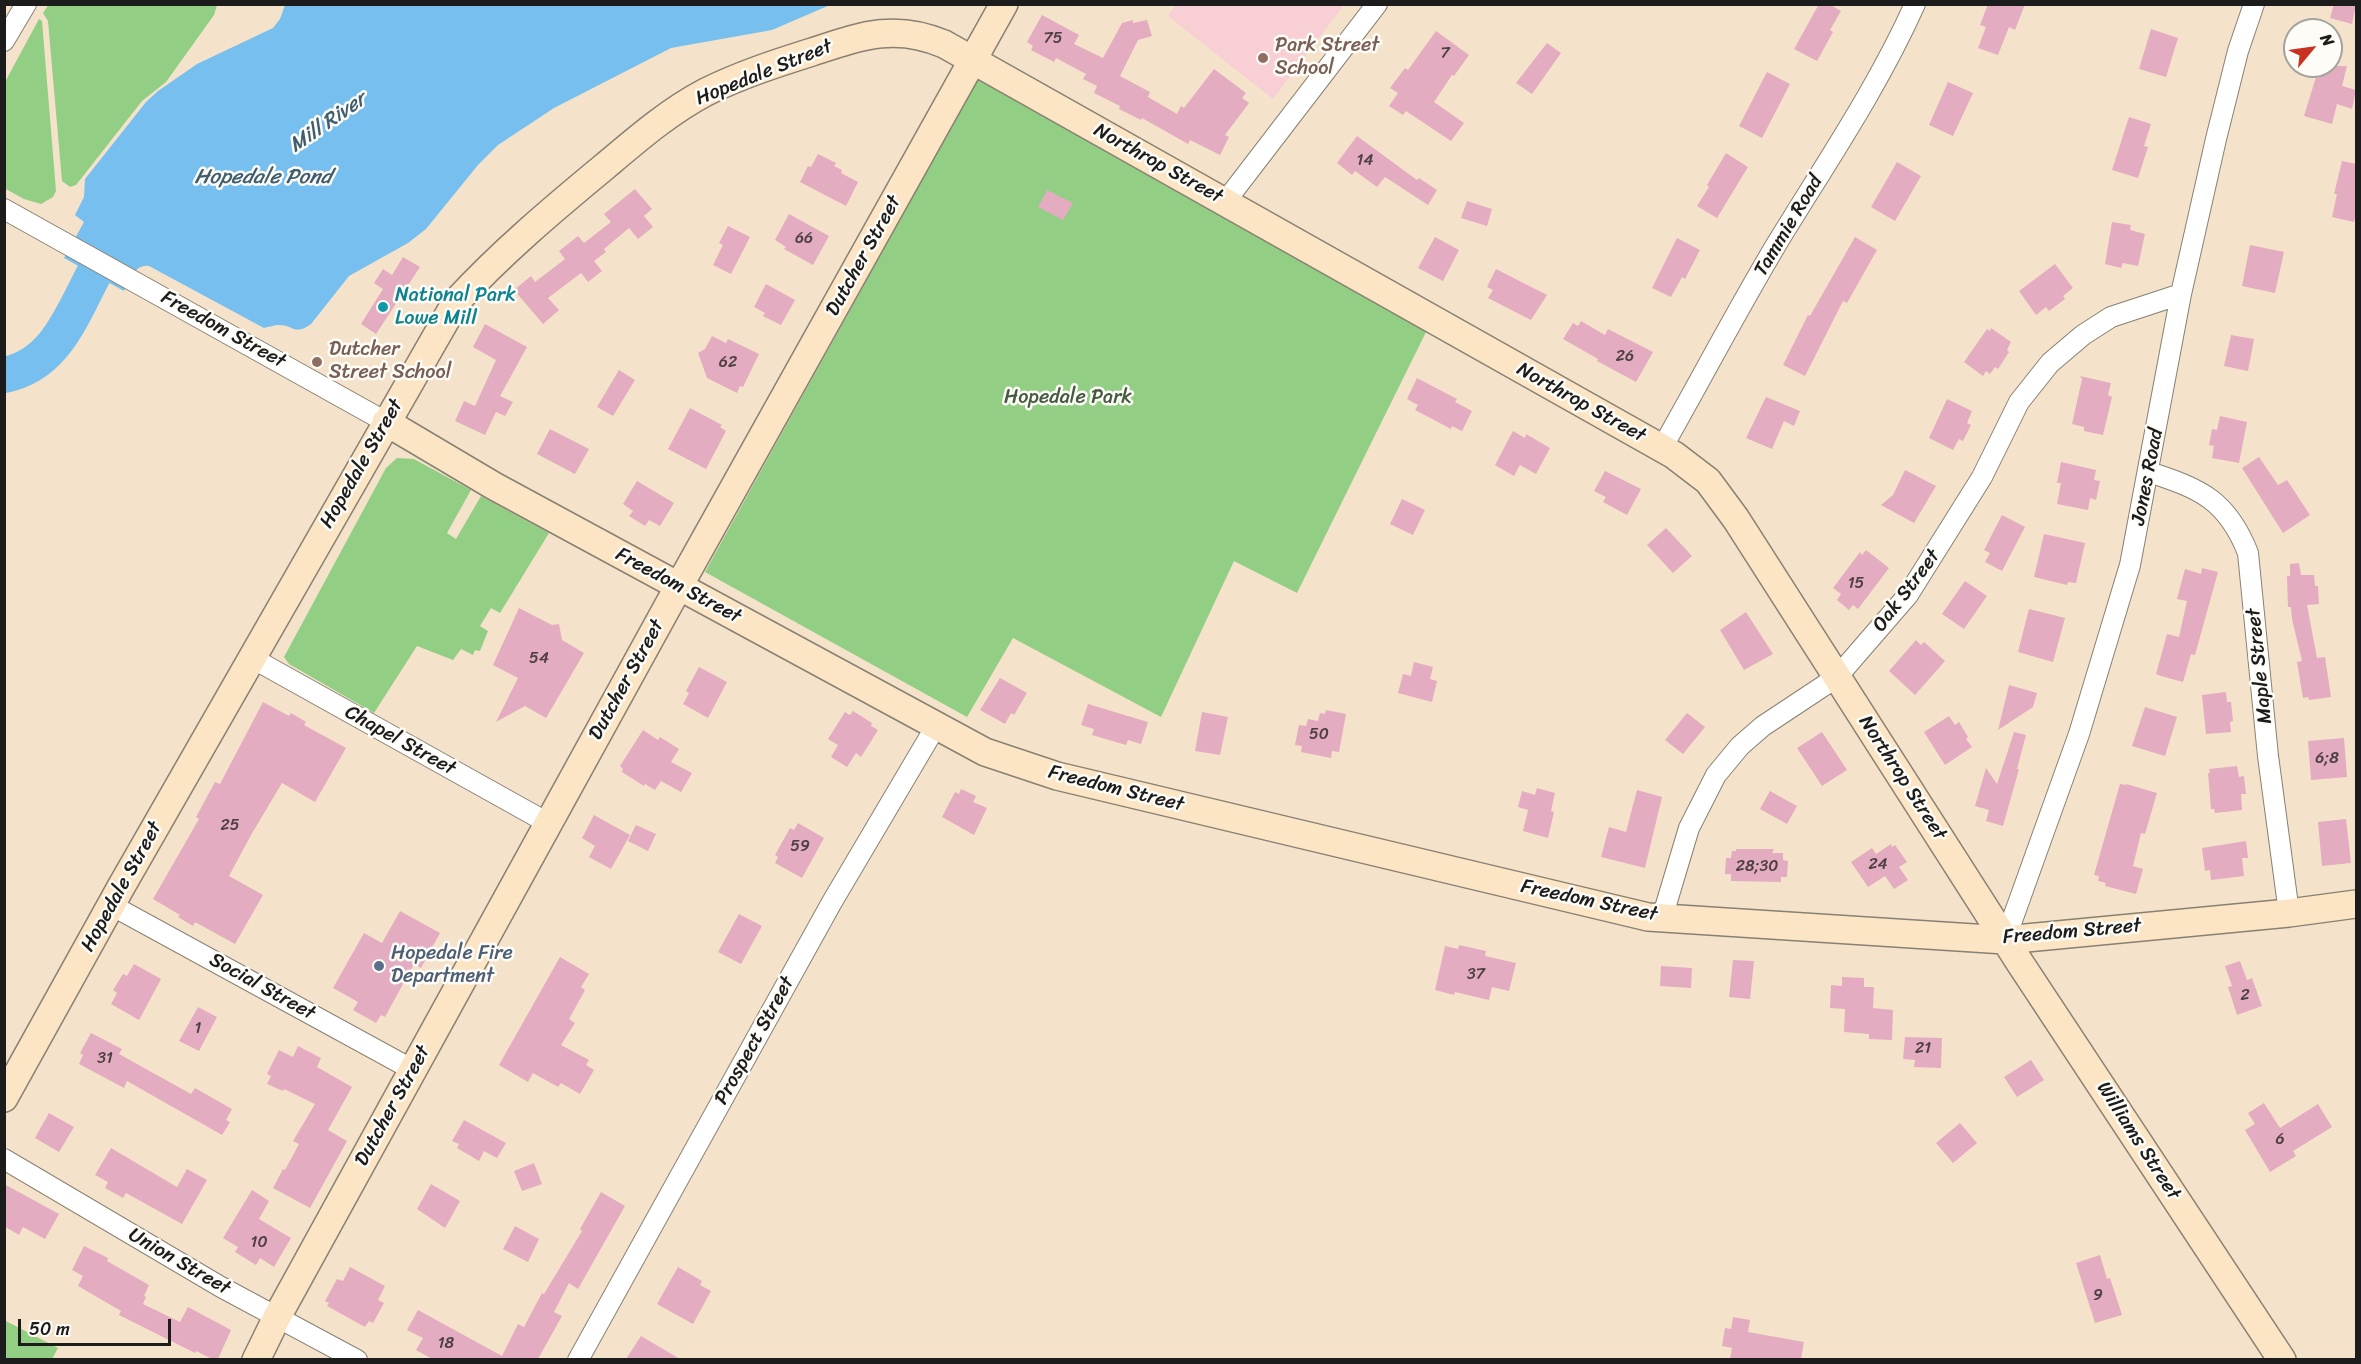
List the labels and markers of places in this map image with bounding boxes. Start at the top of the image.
place label: Park Street School [1275,34,1379,81]
marker: Park Street School [1256,51,1270,65]
place label: National Park Lowe Mill [395,284,516,331]
marker: National Park Lowe Mill [376,300,390,314]
place label: Dutcher Street School [329,338,451,385]
marker: Dutcher Street School [310,355,324,369]
place label: Hopedale Fire Department [391,942,513,989]
marker: Hopedale Fire Department [372,959,386,973]

